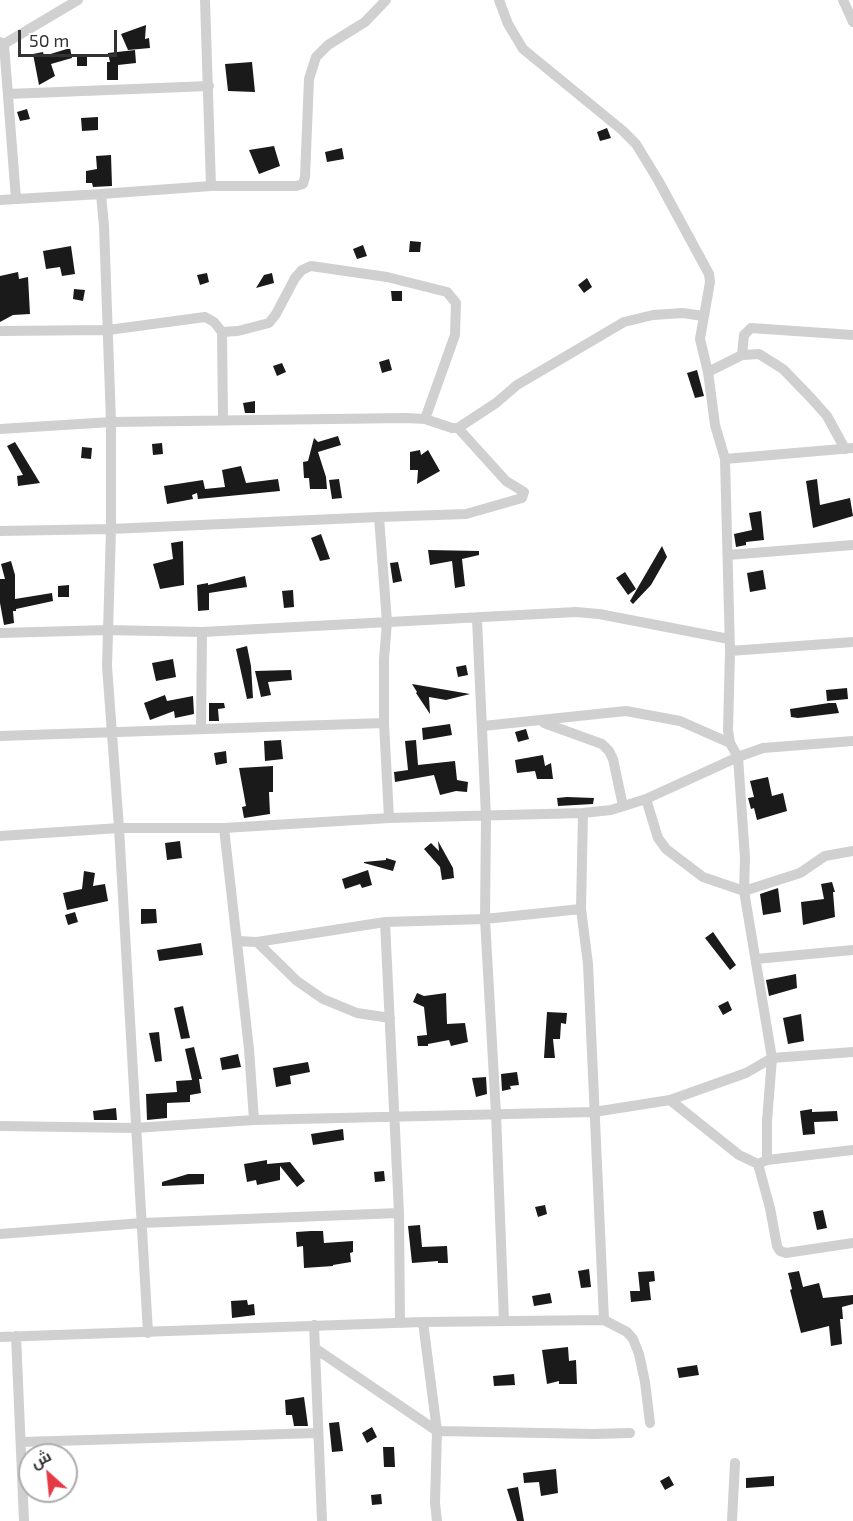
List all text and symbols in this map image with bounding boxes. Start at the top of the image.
scale bar [21,18,120,56]
text: 50 m [29,29,69,51]
north arrow [18,1443,78,1503]
text: ش [27,1445,54,1471]

